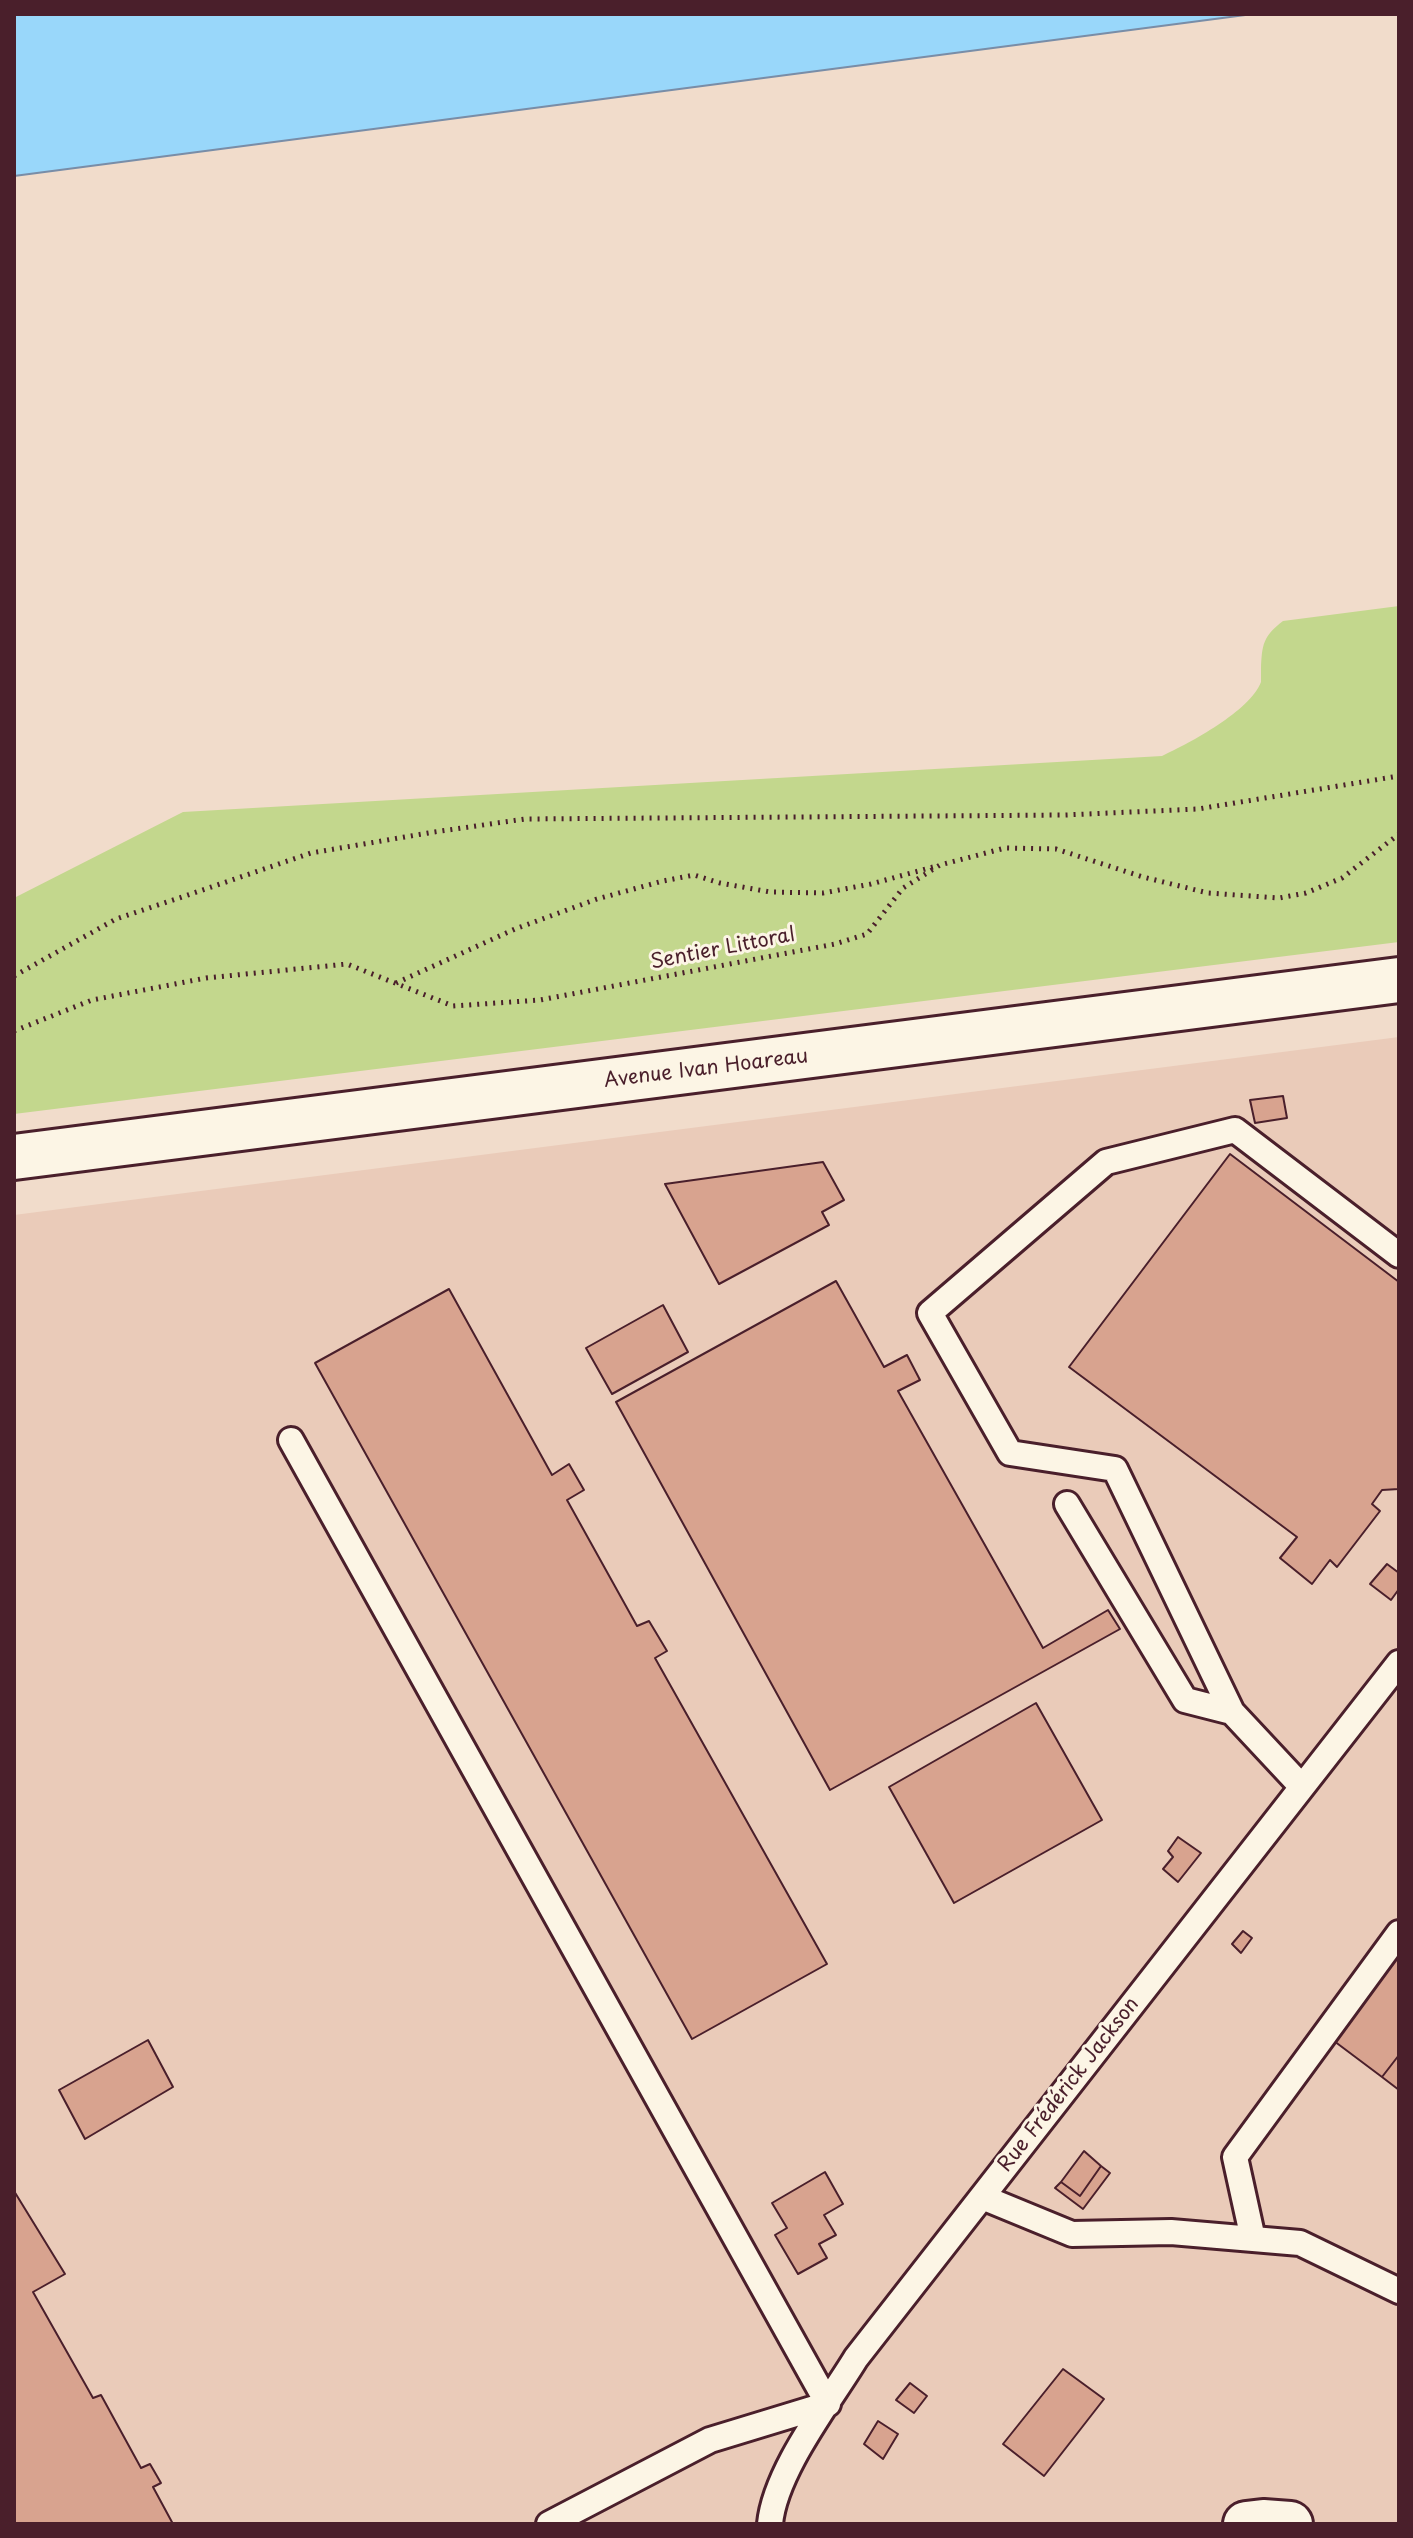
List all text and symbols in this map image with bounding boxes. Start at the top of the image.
street label: Sentier Littoral [649,923,797,975]
street label: Avenue Ivan Hoareau [603,1045,809,1093]
street label: Rue Frédérick Jackson [993,1993,1145,2177]

